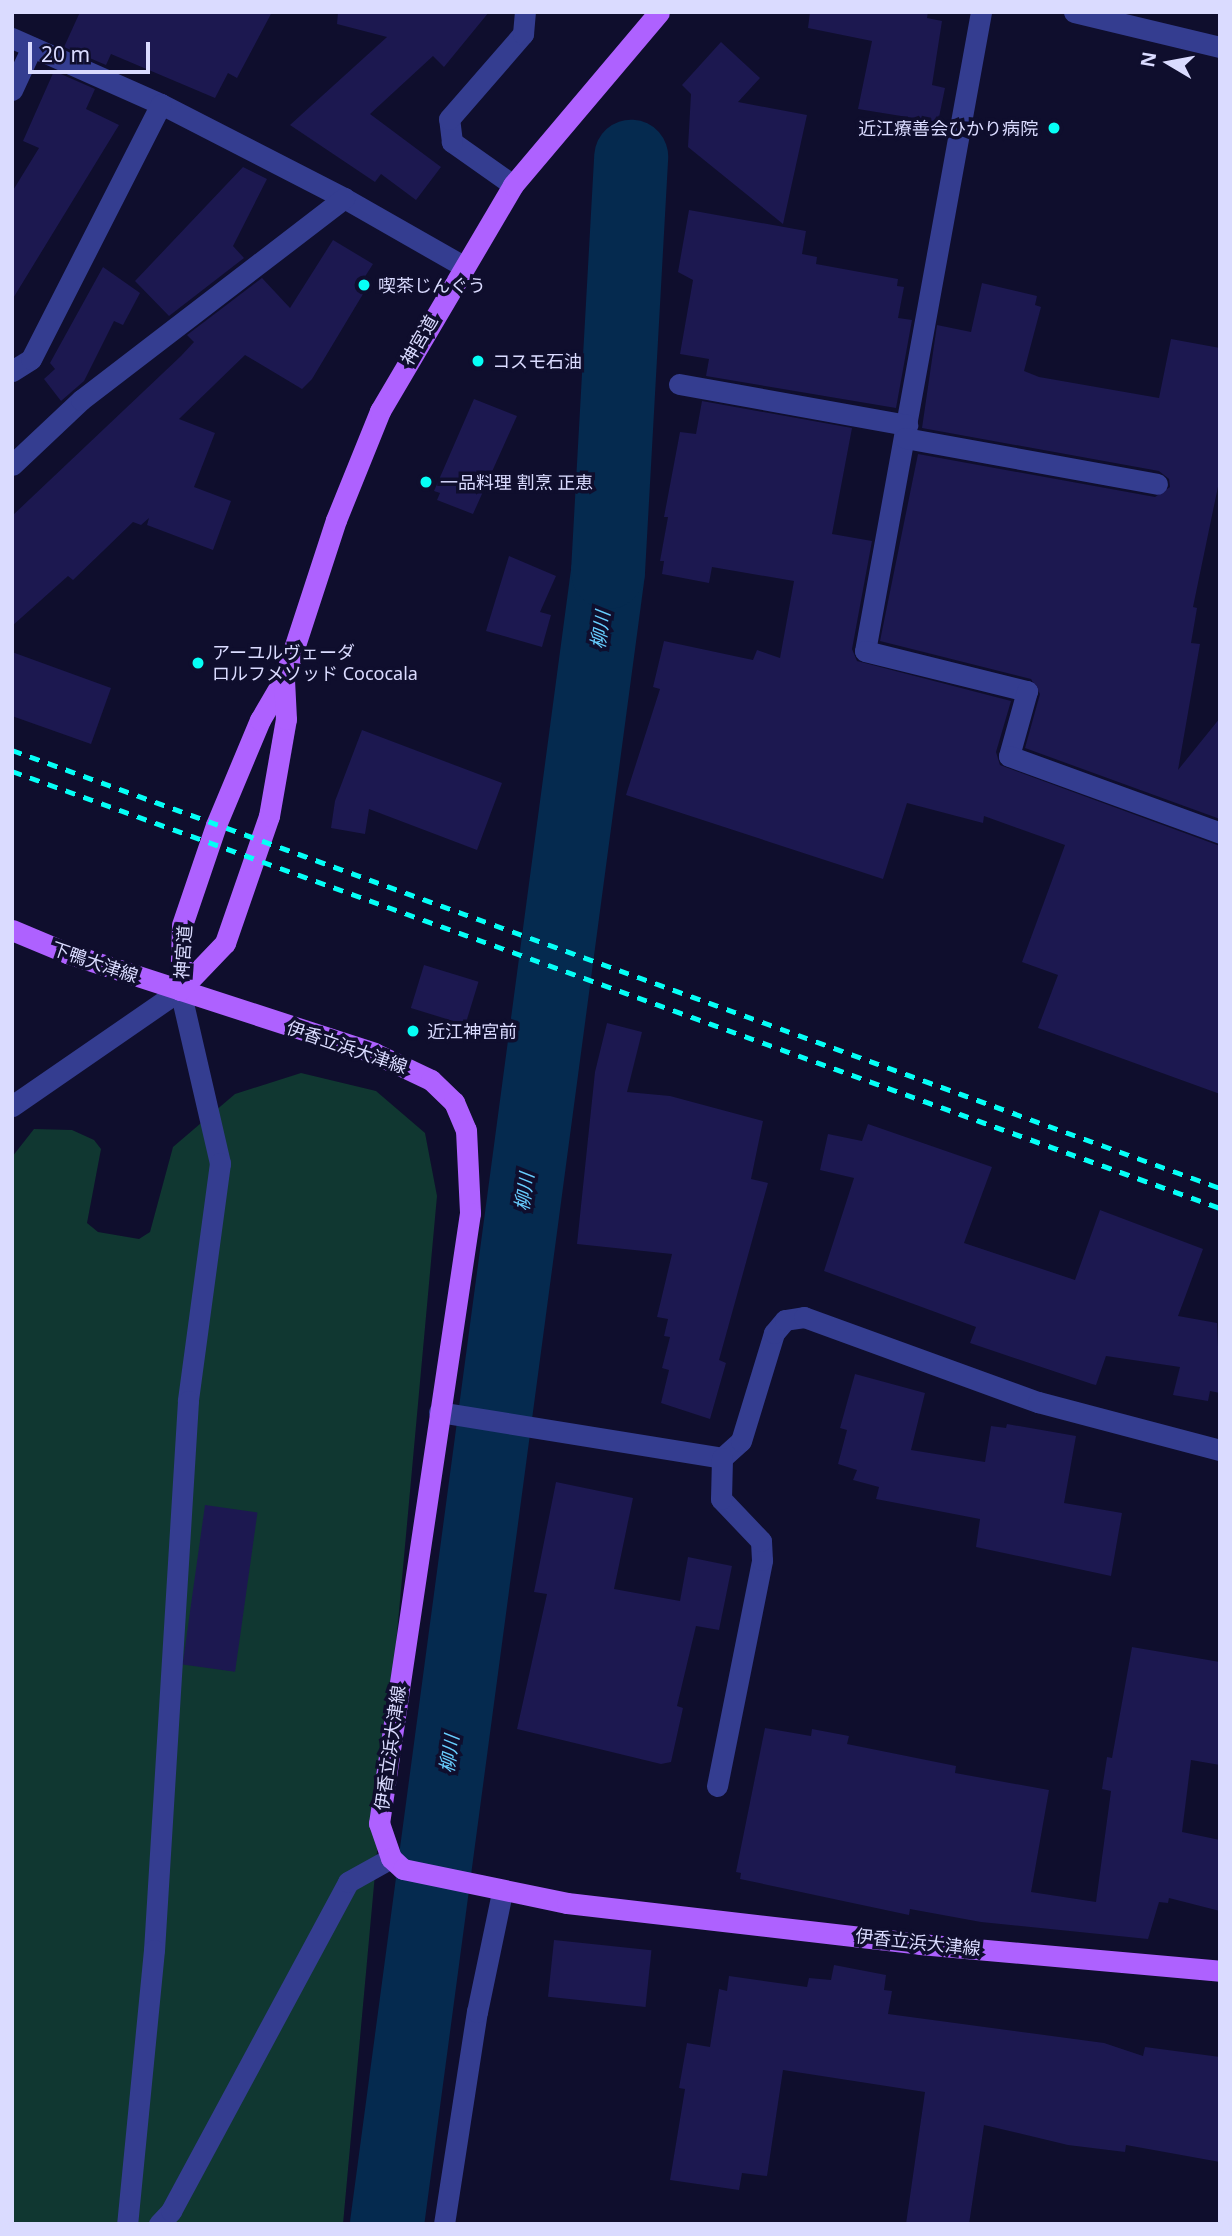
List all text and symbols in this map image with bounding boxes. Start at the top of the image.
scale bar [32,28,154,72]
north arrow [1134,28,1204,98]
text: 20 m [41,40,90,68]
text: N [1134,49,1162,69]
place label: 近江療善会ひかり病院 [858,117,1038,139]
marker: 近江療善会ひかり病院 [1044,118,1064,138]
place label: 喫茶じんぐう [378,274,486,296]
marker: 喫茶じんぐう [356,277,372,293]
street label: 神宮道 [396,311,442,369]
place label: コスモ石油 [492,350,582,372]
marker: コスモ石油 [470,353,486,369]
place label: 一品料理 割烹 正恵 [440,471,593,493]
marker: 一品料理 割烹 正恵 [418,474,434,490]
water label: 柳川 [587,610,615,650]
place label: アーユルヴェーダ ロルフメソッド Cococala [212,642,418,684]
marker: アーユルヴェーダ ロルフメソッド Cococala [190,655,206,671]
street label: 神宮道 [170,924,196,980]
street label: 下鴨大津線 [49,937,141,987]
street label: 伊香立浜大津線 [284,1016,410,1078]
place label: 近江神宮前 [427,1020,517,1042]
marker: 近江神宮前 [405,1023,421,1039]
water label: 柳川 [511,1172,539,1212]
street label: 伊香立浜大津線 [371,1684,409,1812]
water label: 柳川 [436,1734,464,1774]
street label: 伊香立浜大津線 [854,1925,982,1959]

